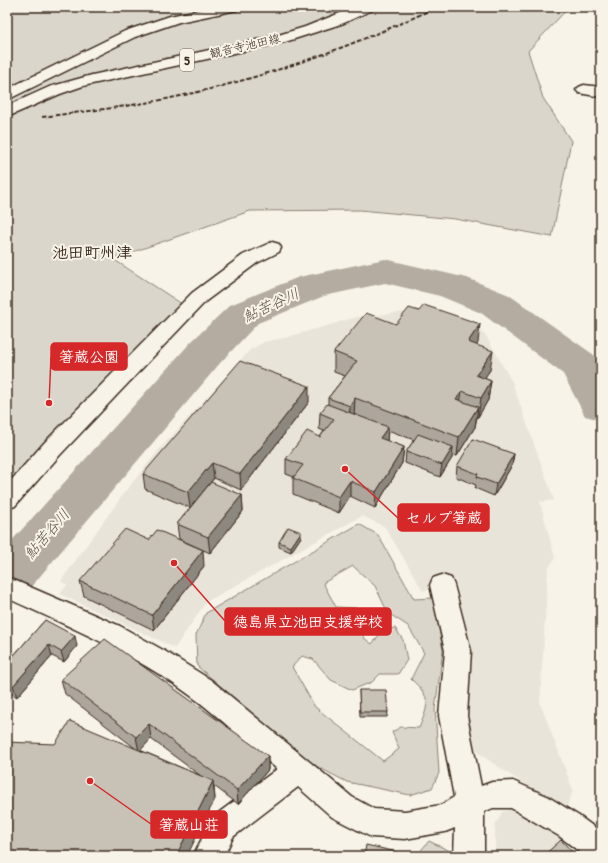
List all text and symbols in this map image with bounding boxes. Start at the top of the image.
street label: 観音寺池田線 [208,29,282,62]
road number: 5 [180,49,194,71]
district label: 池田町州津 [52,241,132,263]
water label: 鮎苦谷川 [239,282,302,327]
callout: 箸蔵公園 [51,343,127,370]
text: 箸蔵公園 [59,346,119,367]
water label: 鮎苦谷川 [19,504,74,563]
callout: セルプ箸蔵 [398,504,489,531]
text: セルプ箸蔵 [406,507,482,528]
callout: 徳島県立池田支援学校 [225,608,391,635]
text: 徳島県立池田支援学校 [233,611,383,632]
callout: 箸蔵山荘 [151,811,227,838]
text: 箸蔵山荘 [159,814,219,835]

